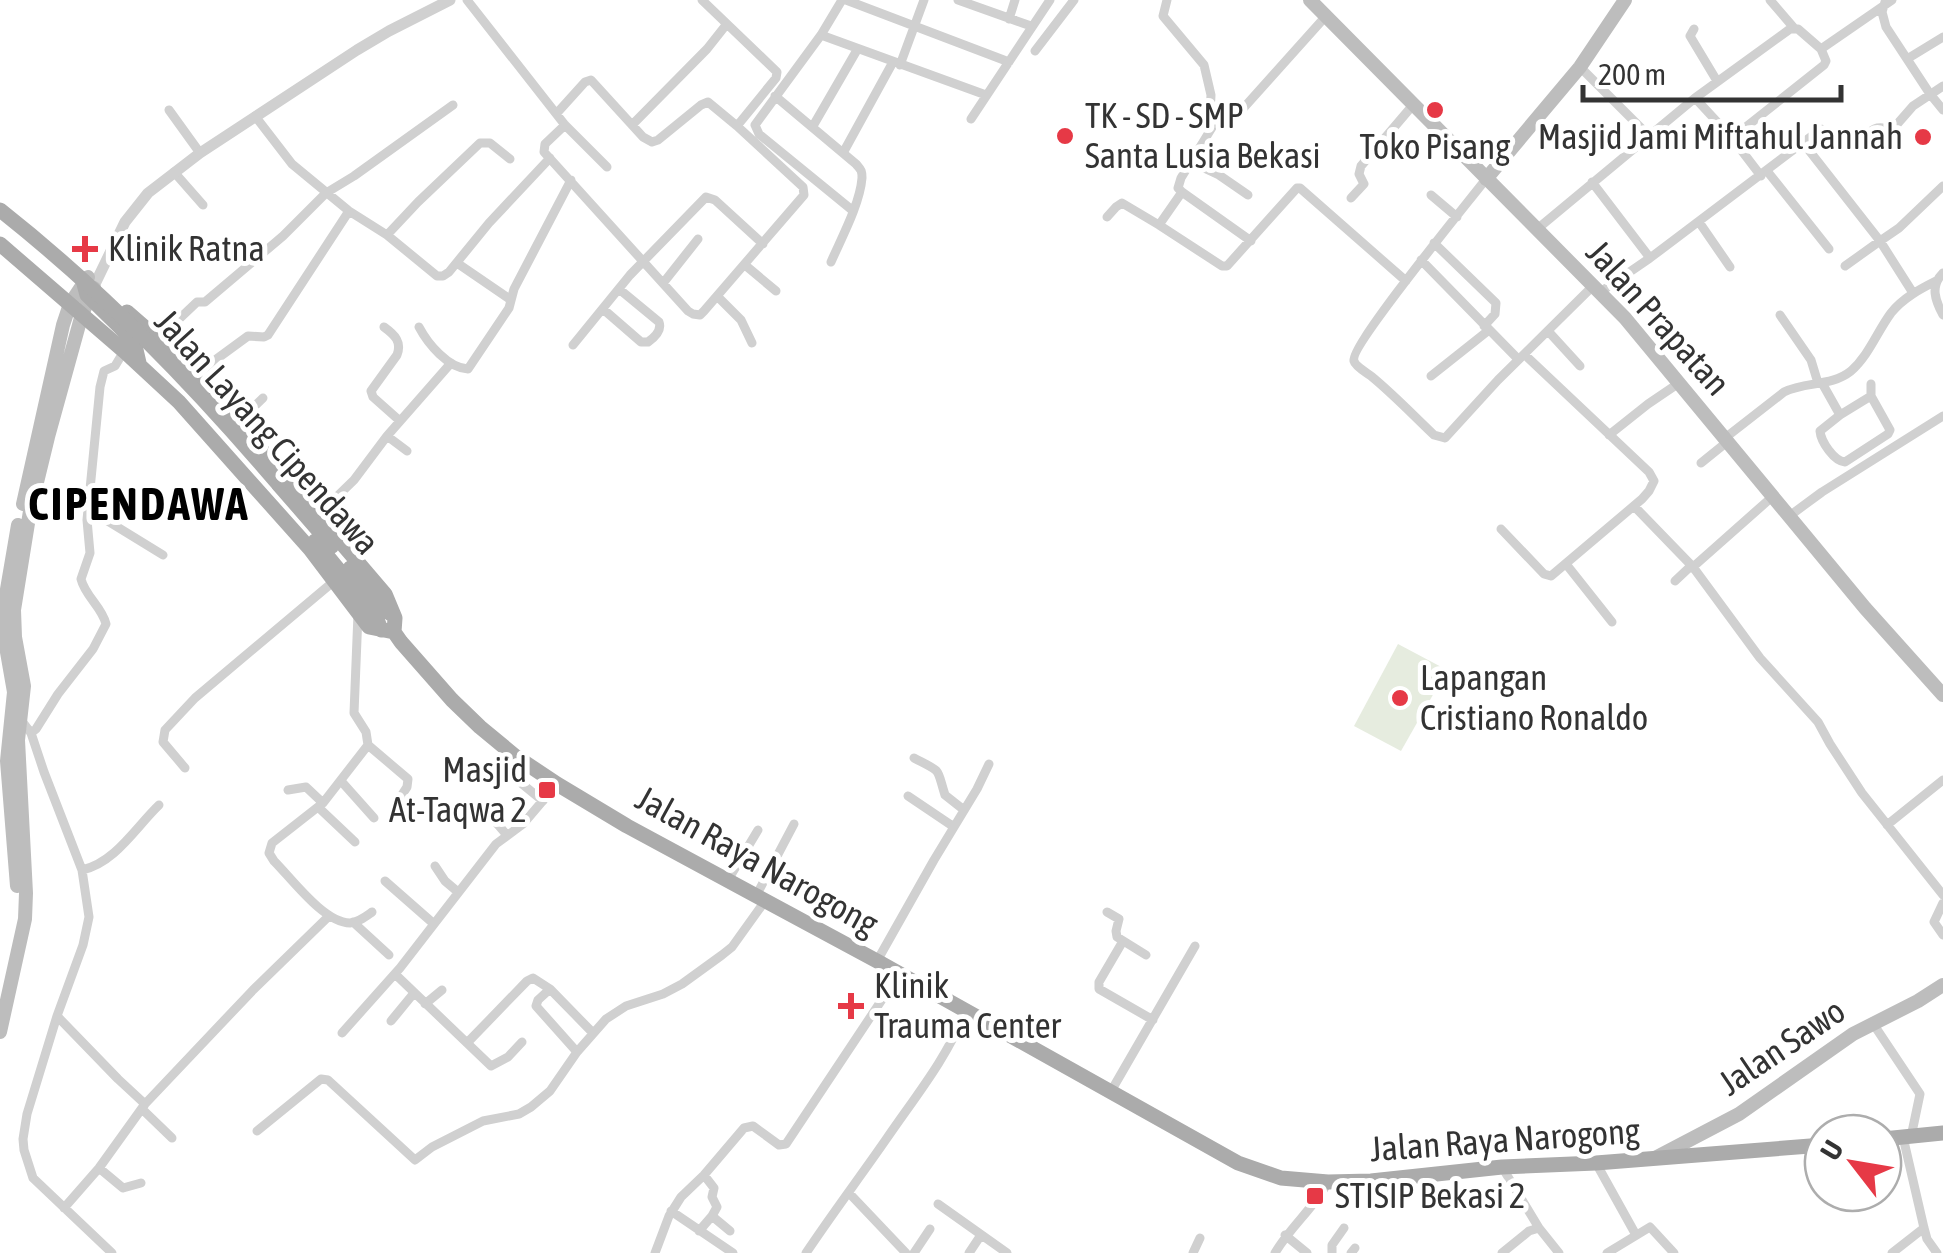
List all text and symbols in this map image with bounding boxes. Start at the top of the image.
scale bar [1583,40,1840,102]
text: 200 m [1598,57,1666,91]
place label: TK - SD - SMP Santa Lusia Bekasi [1085,95,1321,175]
marker: Toko Pisang [1424,99,1446,121]
place label: Masjid Jami Miftahul Jannah [1538,116,1903,156]
marker: TK - SD - SMP Santa Lusia Bekasi [1054,125,1076,147]
place label: Toko Pisang [1360,126,1510,166]
marker: Masjid Jami Miftahul Jannah [1912,126,1934,148]
place label: Klinik Ratna [108,228,265,268]
street label: Jalan Prapatan [1579,232,1739,403]
marker: Klinik Ratna [72,236,98,262]
street label: Jalan Layang Cipendawa [148,301,388,562]
district label: CIPENDAWA [28,478,250,530]
place label: Lapangan Cristiano Ronaldo [1420,657,1648,737]
marker: Lapangan Cristiano Ronaldo [1389,687,1411,709]
place label: Masjid At-Taqwa 2 [389,749,527,829]
street label: Jalan Raya Narogong [630,777,885,943]
marker: Masjid At-Taqwa 2 [536,779,558,801]
place label: Klinik Trauma Center [874,965,1062,1045]
street label: Jalan Sawo [1711,990,1852,1103]
marker: Klinik Trauma Center [838,993,864,1019]
street label: Jalan Raya Narogong [1369,1110,1641,1168]
north arrow [1803,1113,1903,1213]
text: U [1814,1135,1850,1165]
place label: STISIP Bekasi 2 [1335,1175,1525,1215]
marker: STISIP Bekasi 2 [1304,1185,1326,1207]

